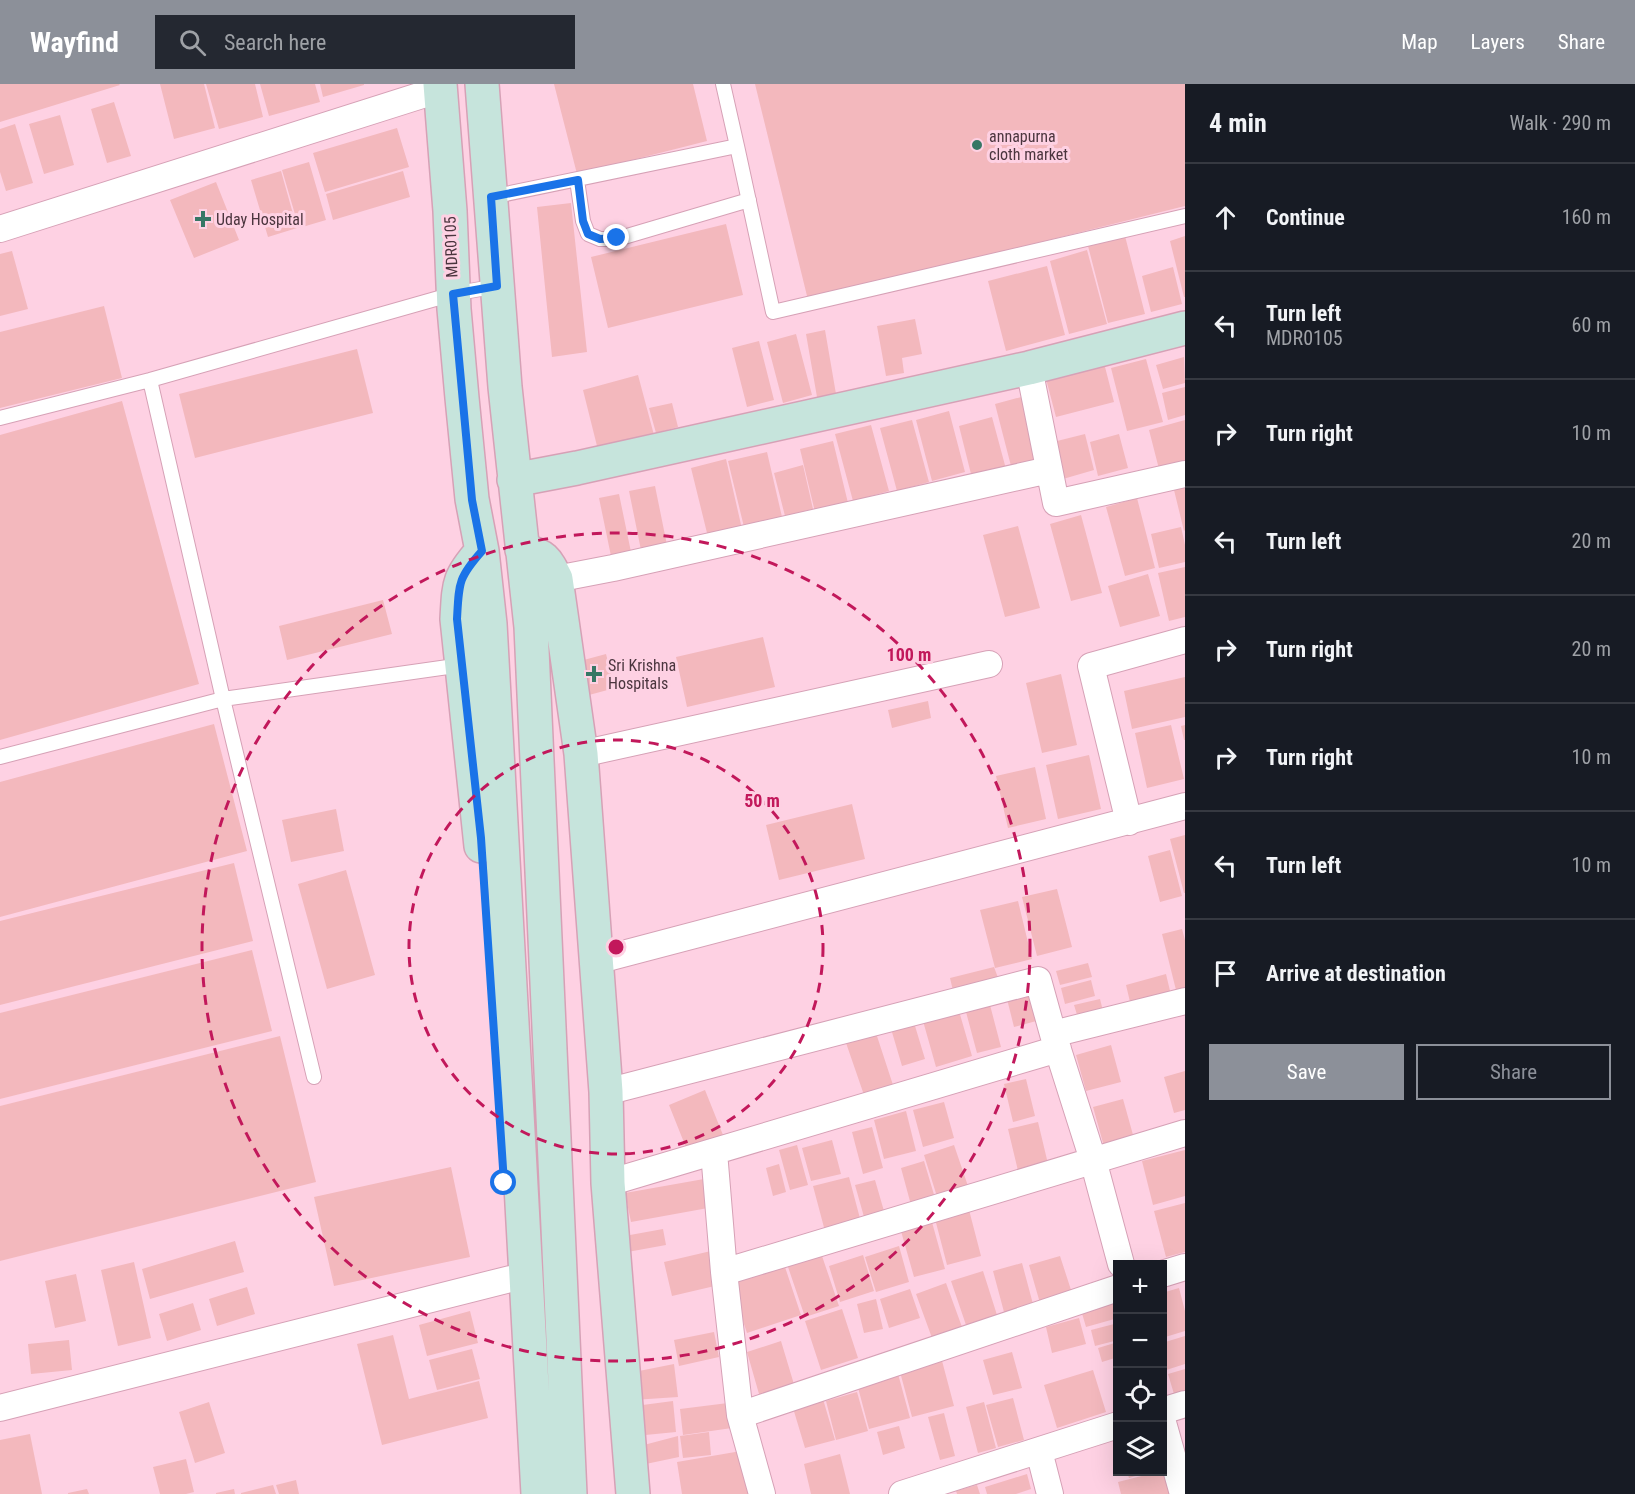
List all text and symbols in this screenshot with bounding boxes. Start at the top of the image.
search box [155,15,575,69]
text: Wayfind [30,26,119,59]
icon: search [176,26,209,59]
text: Search here [224,30,326,55]
text: Map [1401,30,1438,54]
text: Layers [1471,30,1525,54]
text: Share [1558,30,1605,54]
text: 4 min [1209,108,1267,138]
text: Walk · 290 m [1510,111,1611,135]
place label: annapurna cloth market [989,127,1068,164]
marker: annapurna cloth market [970,138,984,152]
icon: ahead [1209,201,1242,234]
text: Continue [1266,205,1345,230]
text: 160 m [1562,205,1611,229]
marker: Uday Hospital [194,210,212,228]
place label: Uday Hospital [216,210,304,229]
street label: MDR0105 [440,216,462,278]
route end [603,224,629,250]
text: Turn left [1266,301,1341,326]
icon: left [1209,309,1242,342]
text: 60 m [1572,313,1611,337]
text: MDR0105 [1266,326,1343,350]
icon: right [1209,417,1242,450]
text: Turn right [1266,421,1353,446]
text: 10 m [1572,421,1611,445]
icon: left [1209,525,1242,558]
text: Turn left [1266,529,1341,554]
text: 20 m [1572,529,1611,553]
icon: right [1209,633,1242,666]
text: Turn right [1266,637,1353,662]
text: 20 m [1572,637,1611,661]
text: 100 m [887,644,931,665]
place label: Sri Krishna Hospitals [608,656,676,693]
marker: Sri Krishna Hospitals [585,665,603,683]
icon: right [1209,741,1242,774]
text: Turn right [1266,745,1353,770]
text: 10 m [1572,745,1611,769]
text: 50 m [744,790,780,811]
icon: left [1209,849,1242,882]
text: Turn left [1266,853,1341,878]
text: 10 m [1572,853,1611,877]
centre of rings [606,937,626,957]
icon: arrive [1209,957,1242,990]
text: Arrive at destination [1266,961,1446,986]
button: Save [1209,1044,1404,1100]
button: Share [1416,1044,1611,1100]
route start [490,1169,516,1195]
map controls [1113,1260,1167,1476]
button: + [1113,1260,1167,1314]
button: − [1113,1314,1167,1368]
button: locate [1113,1368,1167,1422]
button: layers [1113,1422,1167,1476]

